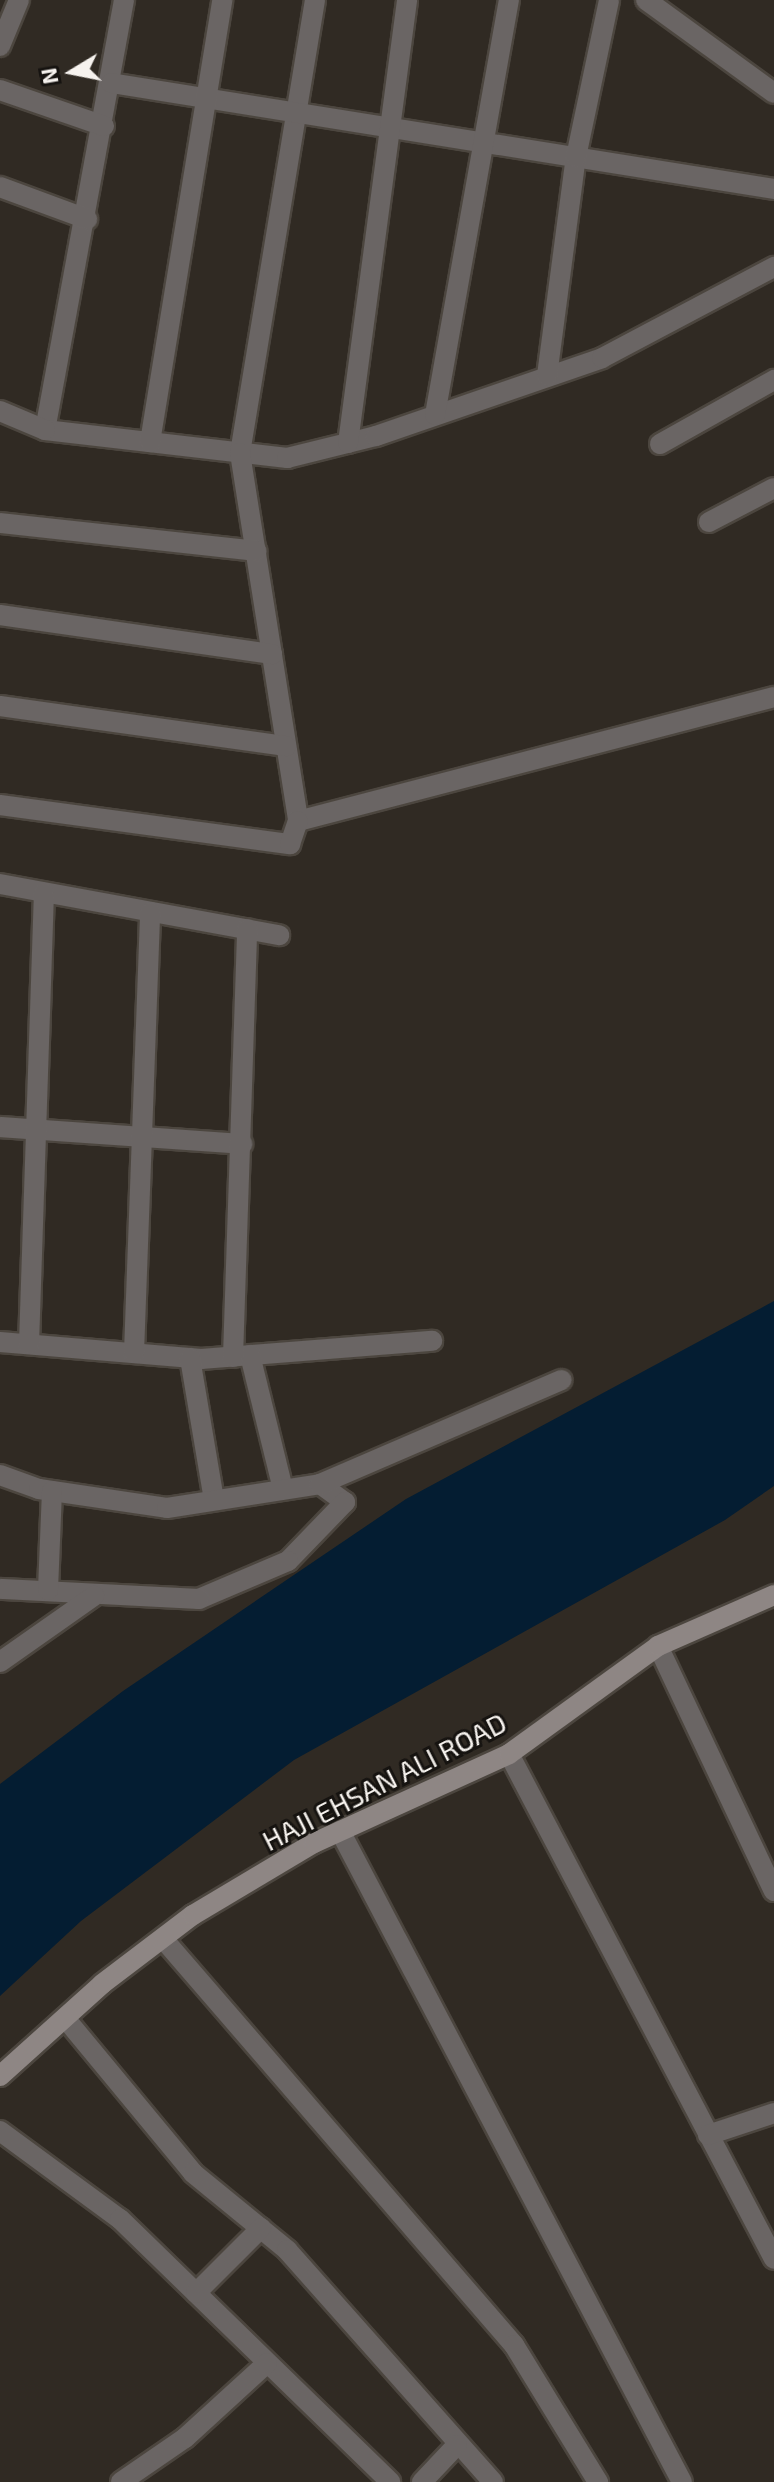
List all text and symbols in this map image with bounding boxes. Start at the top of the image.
north arrow [32,32,112,112]
text: N [34,66,63,86]
street label: HAJI EHSAN ALI ROAD [256,1705,512,1857]

